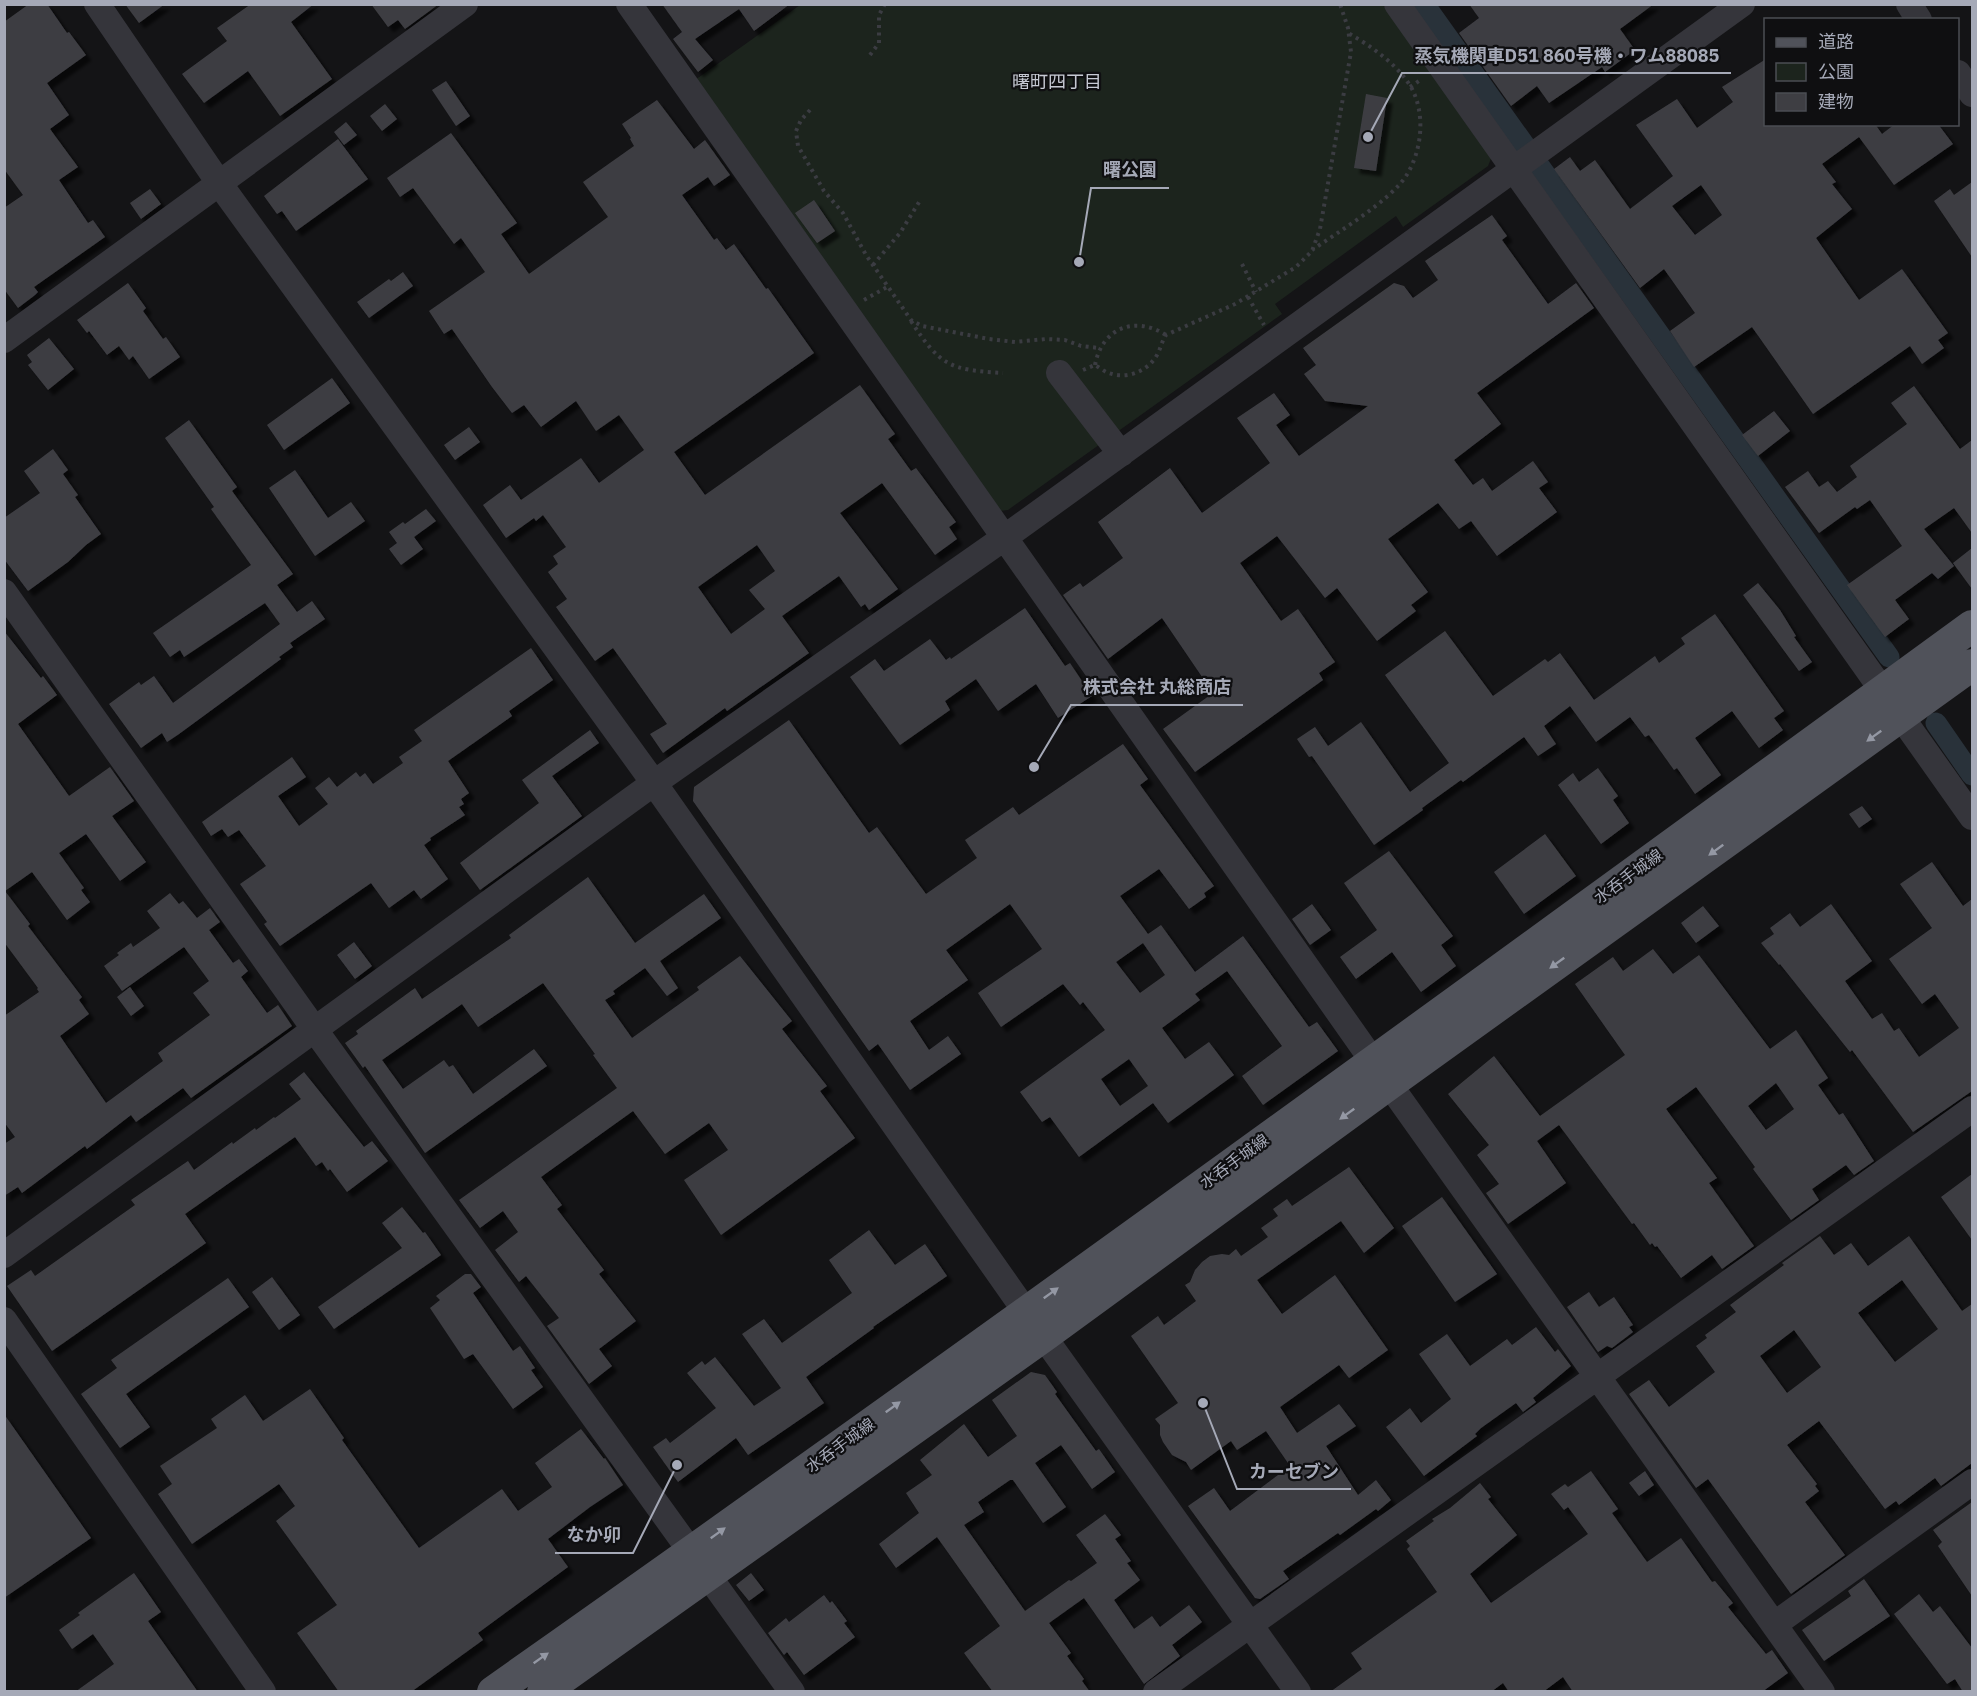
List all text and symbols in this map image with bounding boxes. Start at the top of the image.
legend [1764,18,1959,126]
text: 道路 [1818,30,1854,53]
callout: 蒸気機関車D51 860号機・ワム88085 [1402,37,1731,73]
text: 蒸気機関車D51 860号機・ワム88085 [1415,44,1720,67]
text: 公園 [1818,60,1854,83]
district label: 曙町四丁目 [1012,70,1102,93]
text: 建物 [1818,90,1854,113]
callout: 曙公園 [1091,152,1169,188]
text: 曙公園 [1103,158,1157,181]
callout: 株式会社 丸総商店 [1071,669,1243,705]
text: 株式会社 丸総商店 [1083,675,1231,698]
one-way arrow [1867,730,1883,742]
street label: 水呑手城線 [1590,844,1666,908]
one-way arrow [1708,844,1724,856]
one-way arrow [1549,957,1565,969]
one-way arrow [1340,1108,1356,1120]
street label: 水呑手城線 [1196,1129,1272,1193]
one-way arrow [1043,1288,1059,1299]
one-way arrow [884,1401,900,1413]
street label: 水呑手城線 [802,1413,878,1477]
callout: カーセブン [1237,1453,1351,1489]
text: カーセブン [1249,1460,1339,1483]
callout: なか卯 [555,1517,633,1553]
text: なか卯 [567,1523,621,1546]
one-way arrow [710,1528,725,1540]
one-way arrow [533,1653,549,1664]

